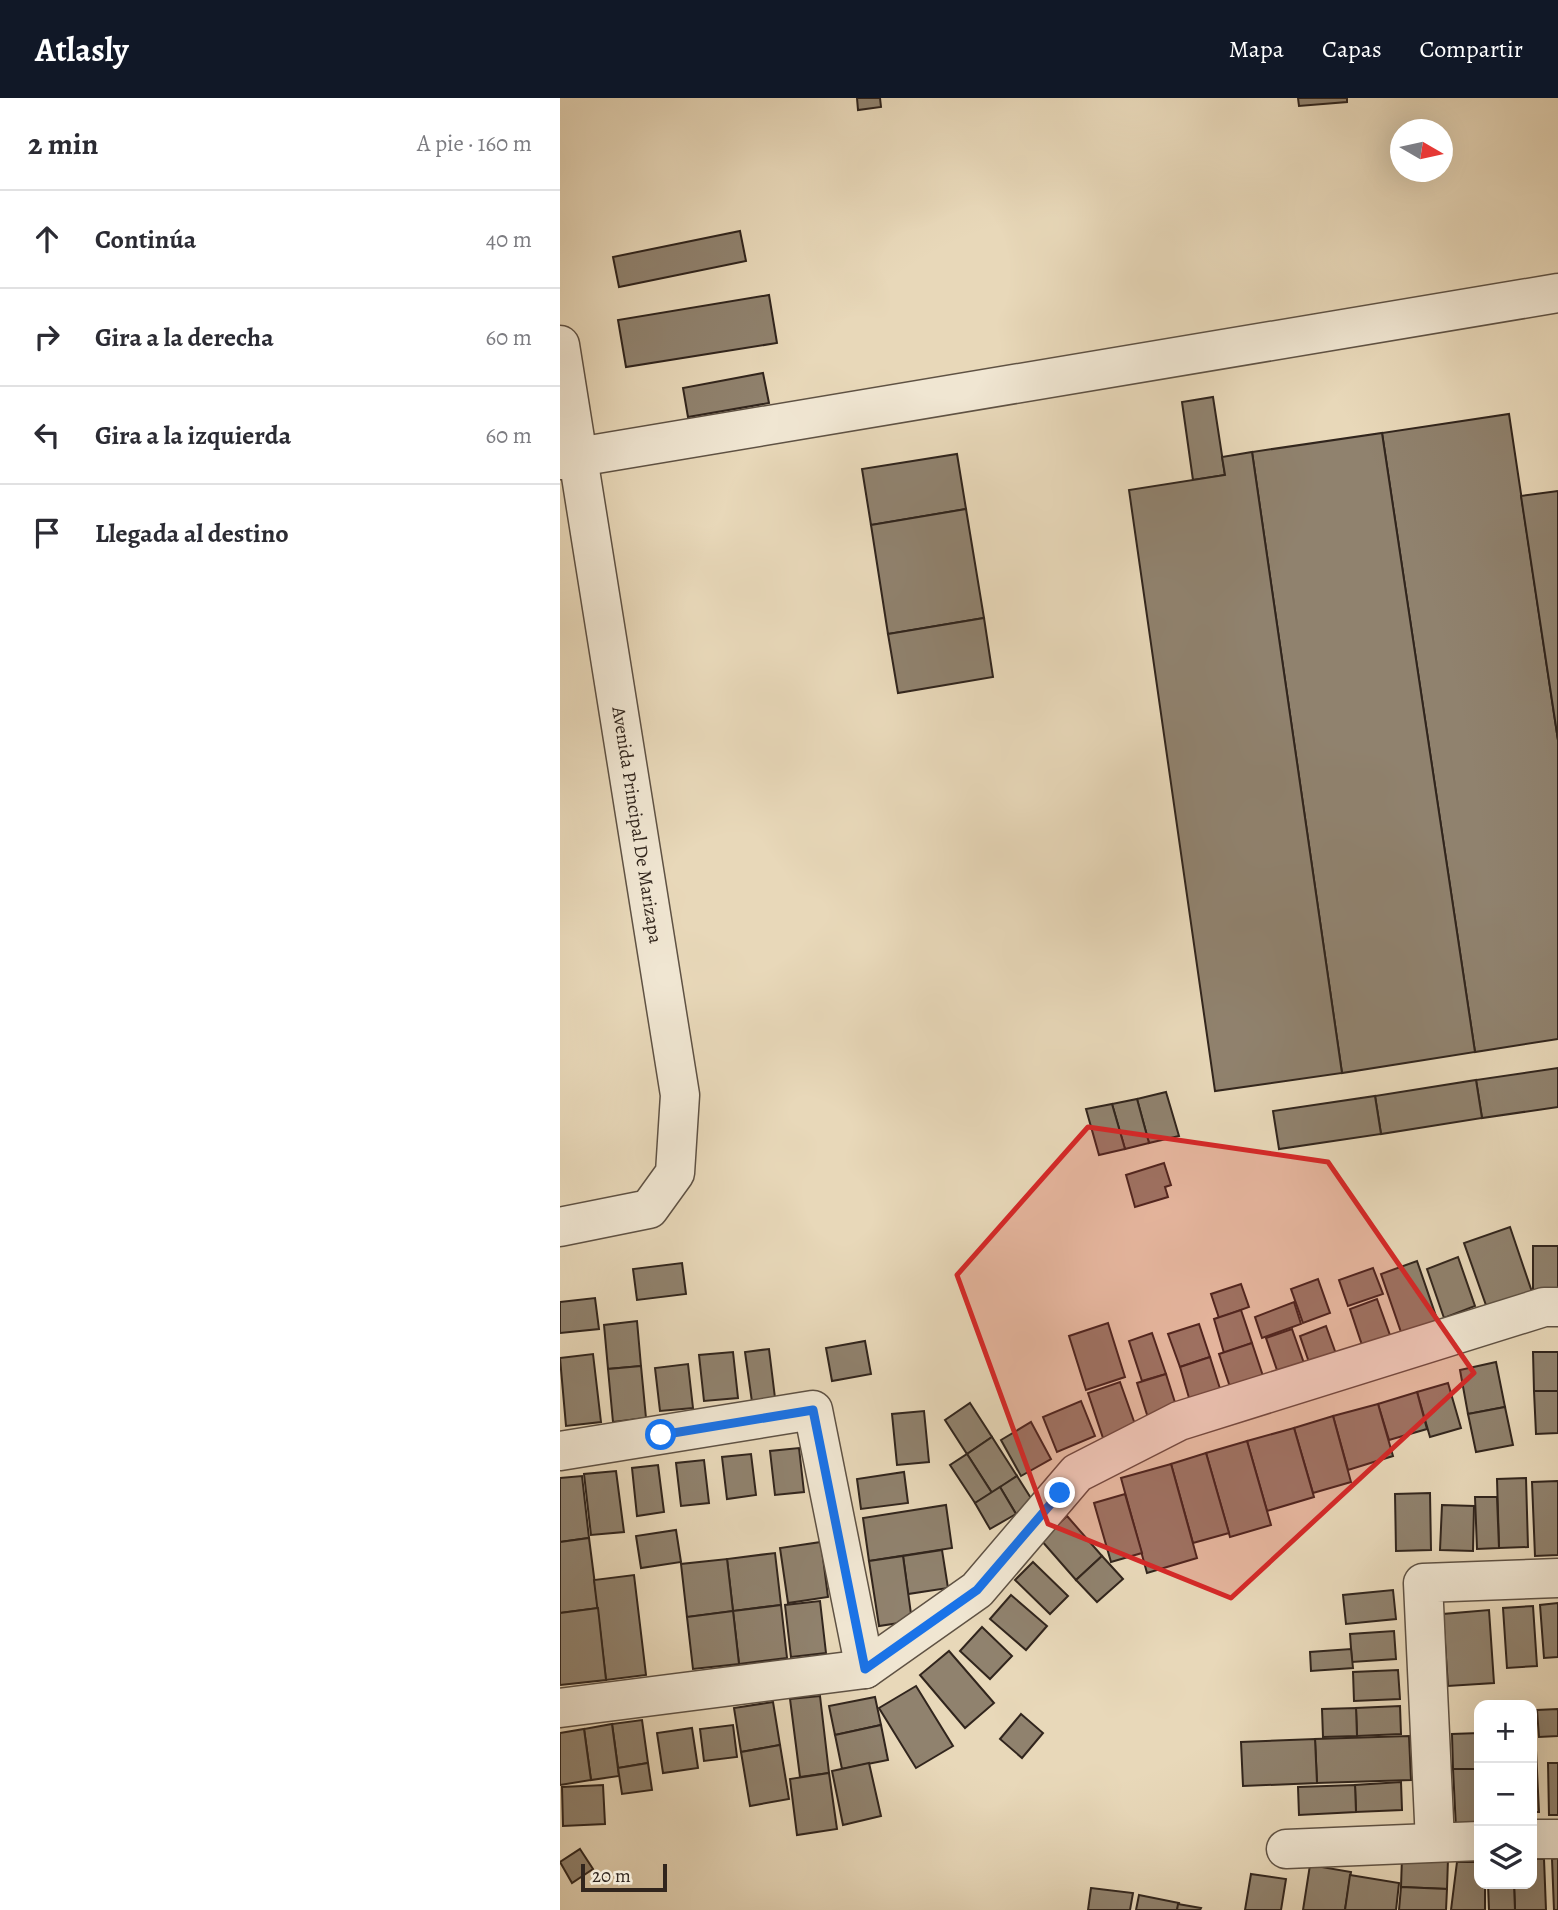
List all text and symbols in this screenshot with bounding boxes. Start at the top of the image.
text: Atlasly [35,27,129,72]
text: Mapa [1229,33,1284,65]
text: Capas [1322,33,1382,65]
text: Compartir [1420,33,1523,65]
north arrow [1390,119,1453,182]
text: 2 min [28,124,98,164]
text: A pie · 160 m [417,128,532,159]
icon: ahead [28,220,66,258]
text: Continúa [95,222,196,257]
text: 40 m [486,224,532,255]
icon: right [28,318,66,356]
text: Gira a la derecha [95,320,274,355]
text: 60 m [485,322,532,353]
icon: left [28,416,66,454]
text: Gira a la izquierda [95,418,291,453]
text: 60 m [485,420,532,451]
icon: arrive [28,514,66,552]
text: Llegada al destino [95,516,289,551]
street label: Avenida Principal De Marizapa [605,704,669,945]
route start [645,1419,676,1450]
route end [1044,1477,1075,1508]
map controls [1474,1700,1537,1889]
button: + [1474,1700,1537,1763]
button: − [1474,1763,1537,1826]
button: layers [1474,1826,1537,1889]
scale bar [581,1861,667,1893]
text: 20 m [592,1863,631,1889]

